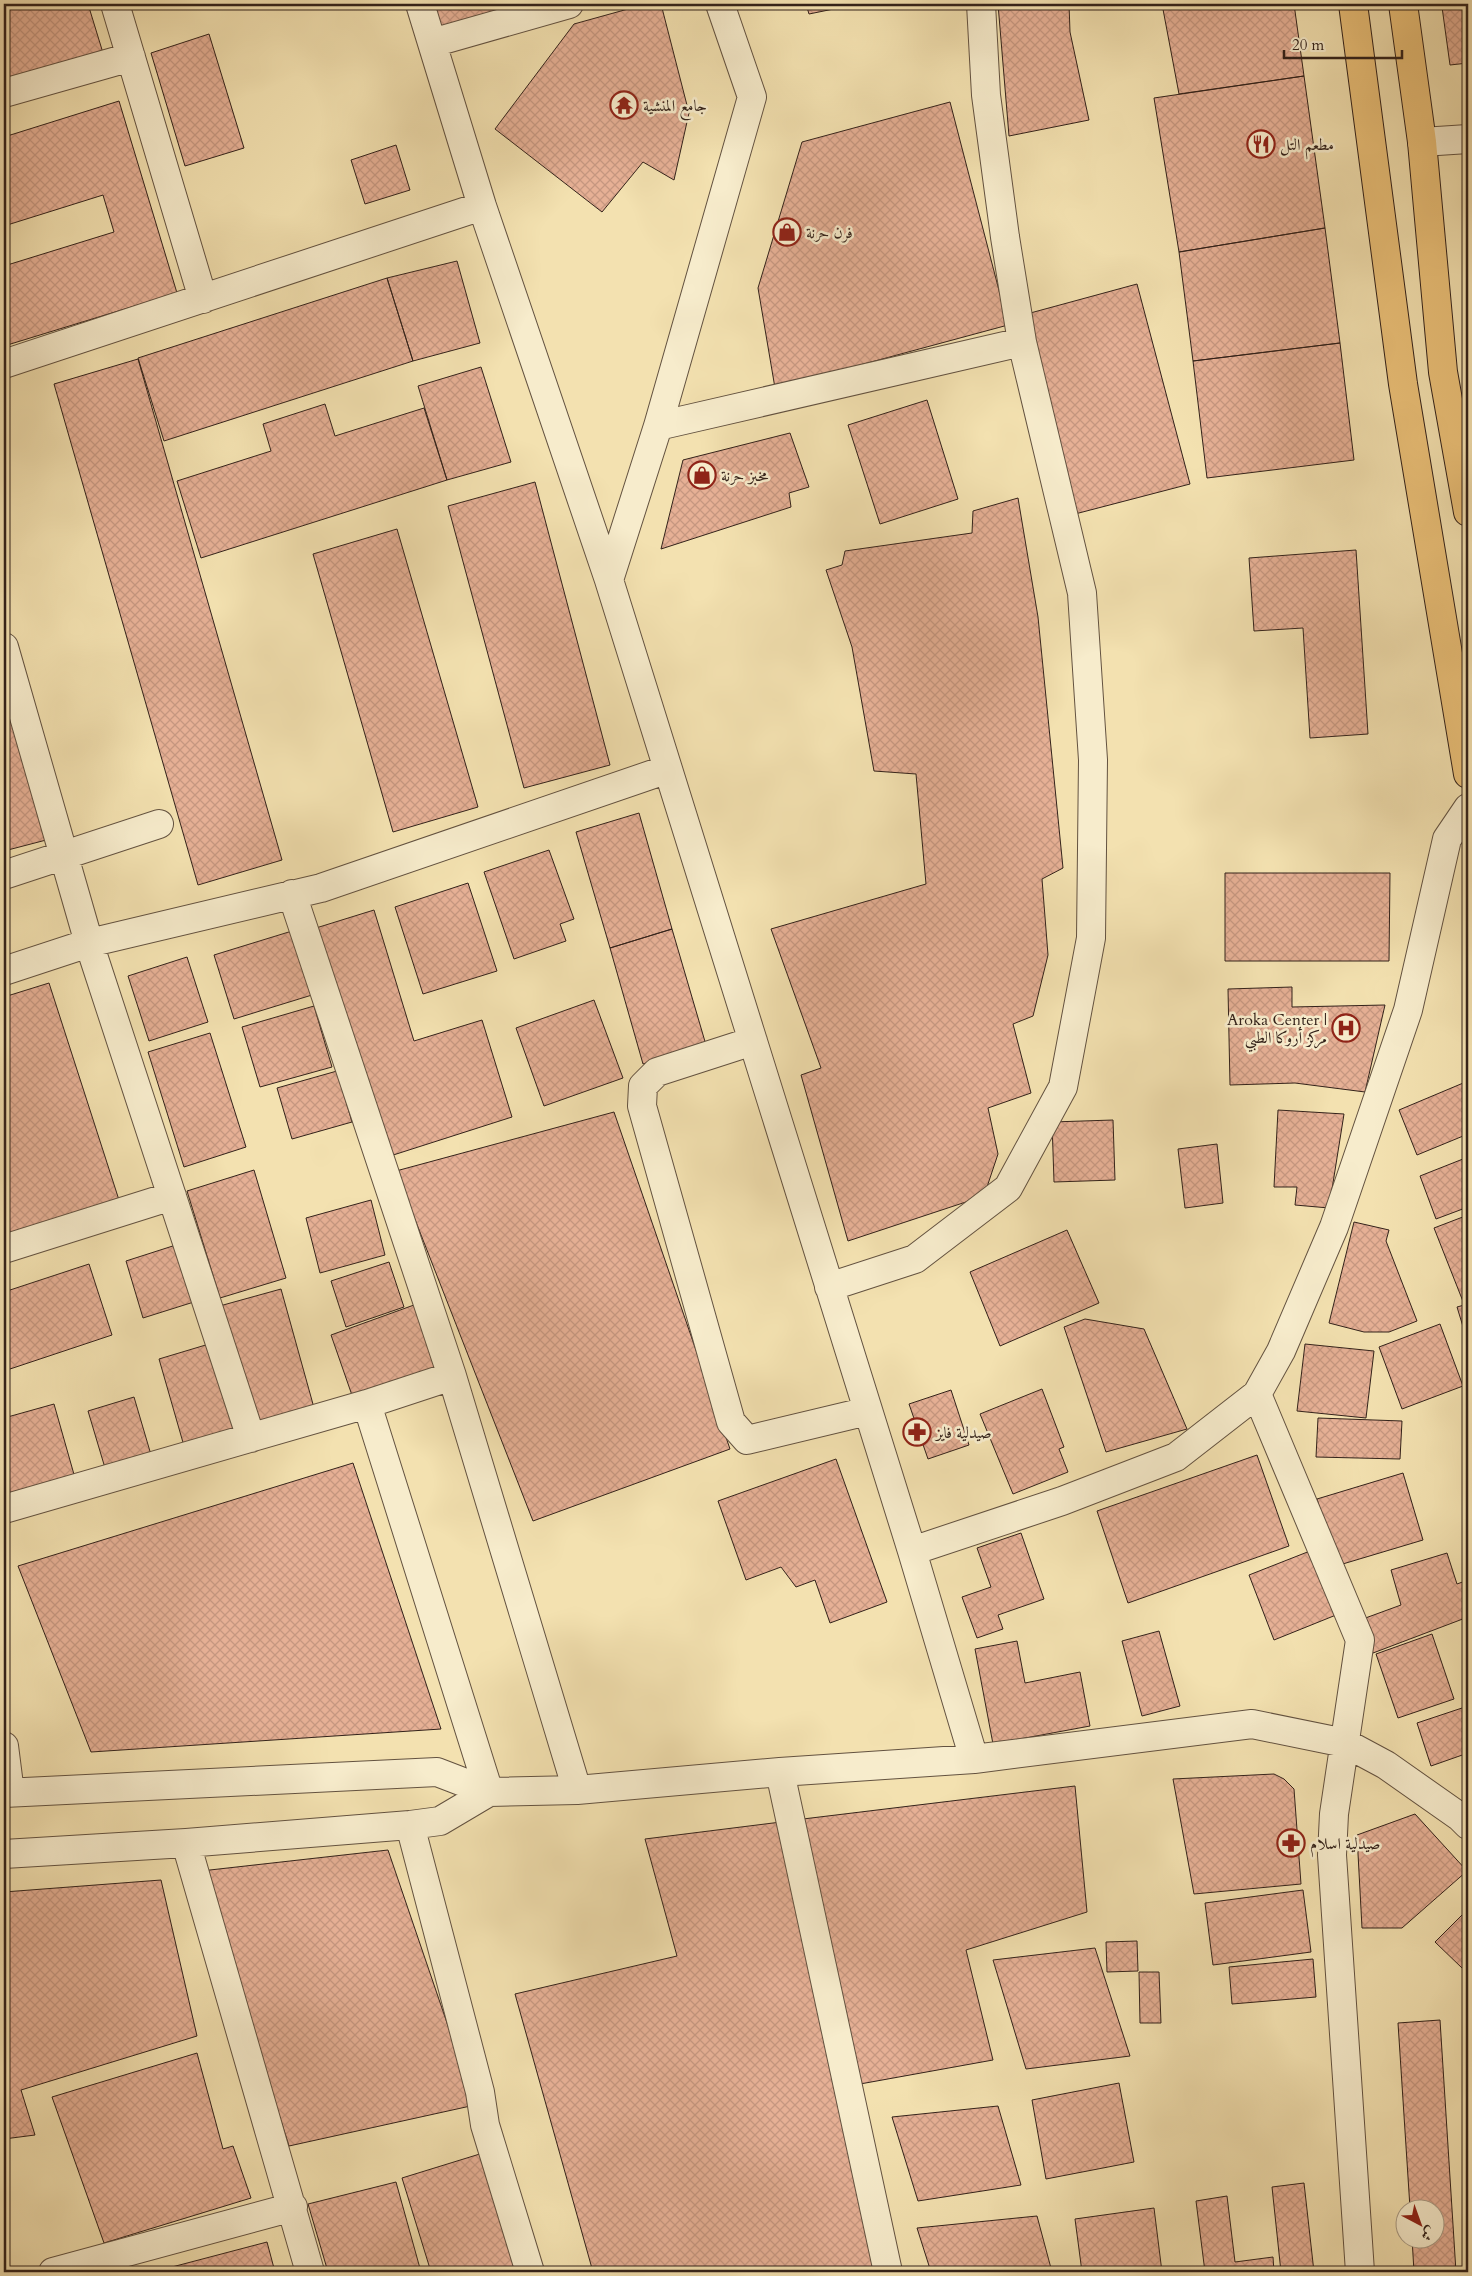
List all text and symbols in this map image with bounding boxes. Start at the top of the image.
scale bar [1284,28,1402,60]
text: 20 m [1292,35,1324,55]
temple icon: جامع المنشية [609,90,639,120]
place label: جامع المنشية [643,95,707,121]
restaurant icon: مطعم التل [1246,129,1276,159]
place label: مطعم التل [1280,134,1334,160]
shop icon: فرن حرنة [772,217,802,247]
place label: فرن حرنة [806,222,853,244]
shop icon: مخبز حرنة [687,460,717,490]
place label: مخبز حرنة [721,465,769,487]
place label: Aroka Center | مركز أروكا الطبي [1227,1009,1327,1053]
hospital icon: Aroka Center | مركز أروكا الطبي [1331,1013,1361,1043]
pharmacy icon: صيدلية فايز [902,1417,932,1447]
place label: صيدلية فايز [934,1422,992,1444]
pharmacy icon: صيدلية اسلام [1276,1828,1306,1858]
place label: صيدلية اسلام [1310,1833,1381,1858]
north arrow [1394,2198,1444,2248]
text: ش [1417,2222,1440,2245]

